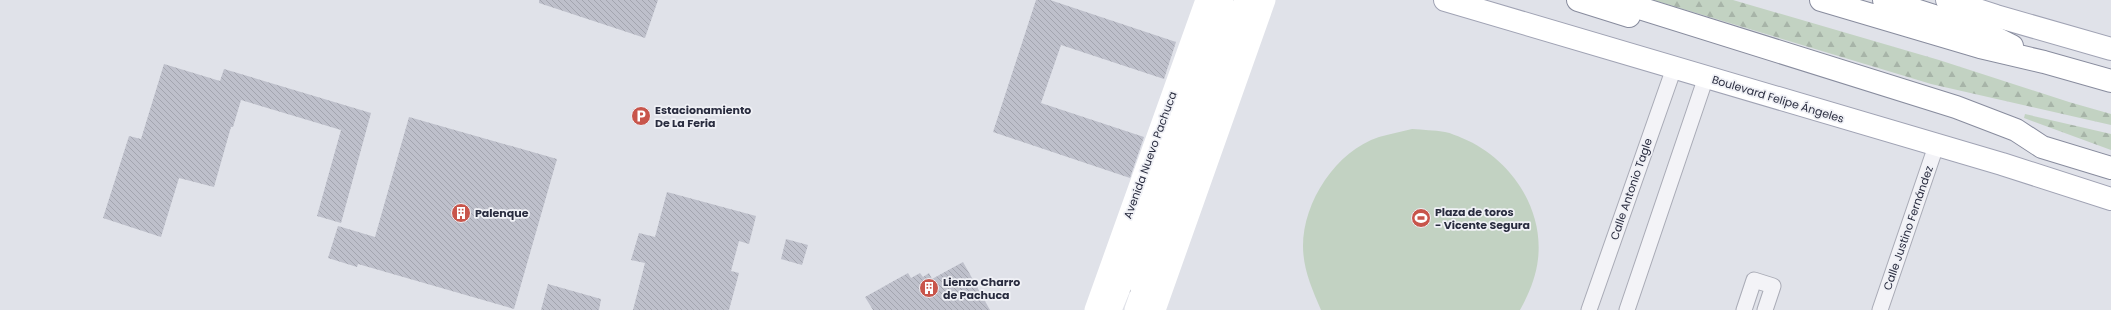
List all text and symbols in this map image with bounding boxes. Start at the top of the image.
street label: Boulevard Felipe Ángeles [1710,71,1846,127]
street label: Avenida Nuevo Pachuca [1120,89,1180,221]
place label: Estacionamiento De La Feria [655,102,751,131]
parking icon: Estacionamiento De La Feria [630,105,652,127]
street label: Calle Antonio Tagle [1606,136,1656,242]
street label: Calle Justino Fernández [1879,164,1937,292]
building icon: Palenque [450,202,472,224]
place label: Plaza de toros - Vicente Segura [1435,204,1530,233]
place label: Palenque [475,205,529,221]
sports icon: Plaza de toros - Vicente Segura [1410,207,1432,229]
place label: Lienzo Charro de Pachuca [943,274,1020,303]
building icon: Lienzo Charro de Pachuca [918,277,940,299]

